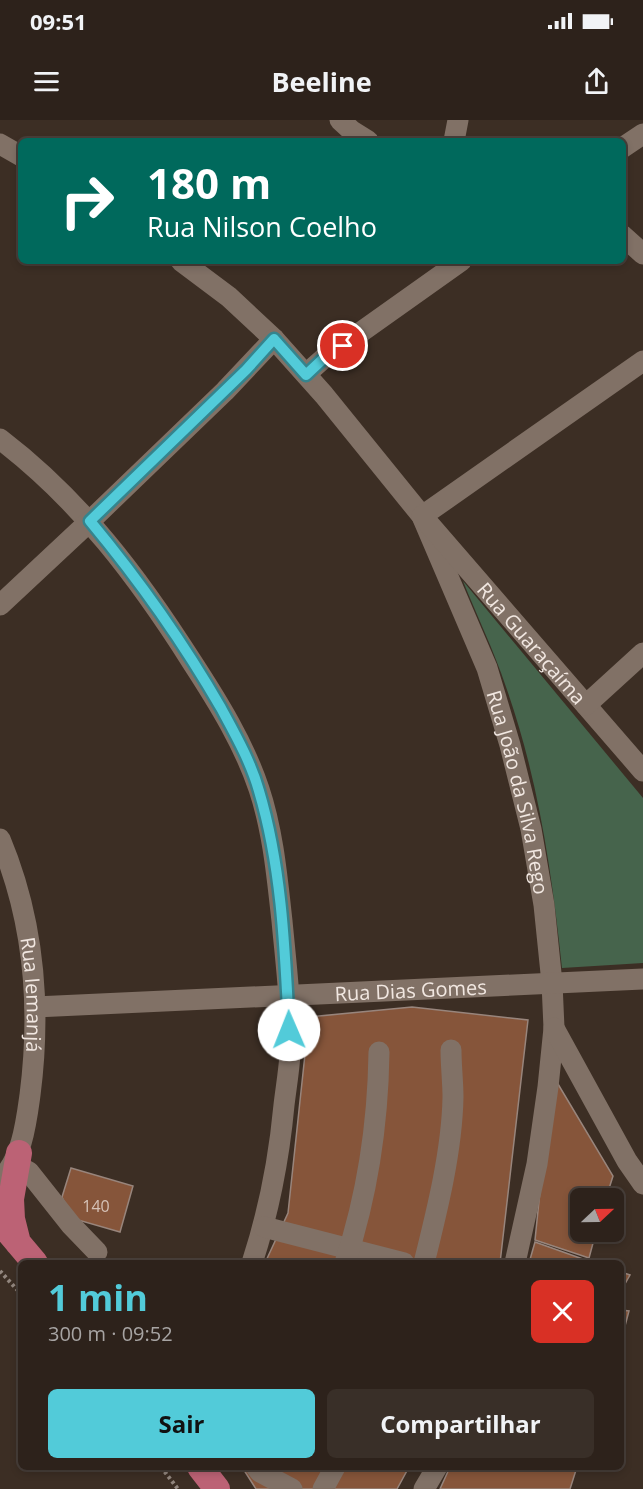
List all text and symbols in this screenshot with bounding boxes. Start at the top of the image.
text: 09:51 [30,6,87,36]
text: Beeline [271,63,372,100]
icon: menu [30,65,63,98]
icon: share [580,65,613,98]
text: 180 m [147,154,271,211]
icon: right [48,162,126,240]
text: Rua Nilson Coelho [147,208,377,245]
pin [317,320,368,371]
icon: arrive [326,329,359,362]
street label: Rua Guaraçaíma [472,576,593,710]
street label: Rua João da Silva Rego [481,687,555,896]
street label: Rua Iemanjá [15,935,48,1053]
street label: Rua Dias Gomes [334,973,487,1007]
position arrow [257,998,321,1062]
north arrow [570,1188,624,1242]
map controls [570,1188,624,1242]
house number: 140 [82,1195,110,1217]
text: 1 min [48,1273,148,1322]
button: close [531,1280,594,1343]
text: 300 m · 09:52 [48,1320,173,1347]
button: Sair [48,1389,315,1458]
button: Compartilhar [327,1389,594,1458]

